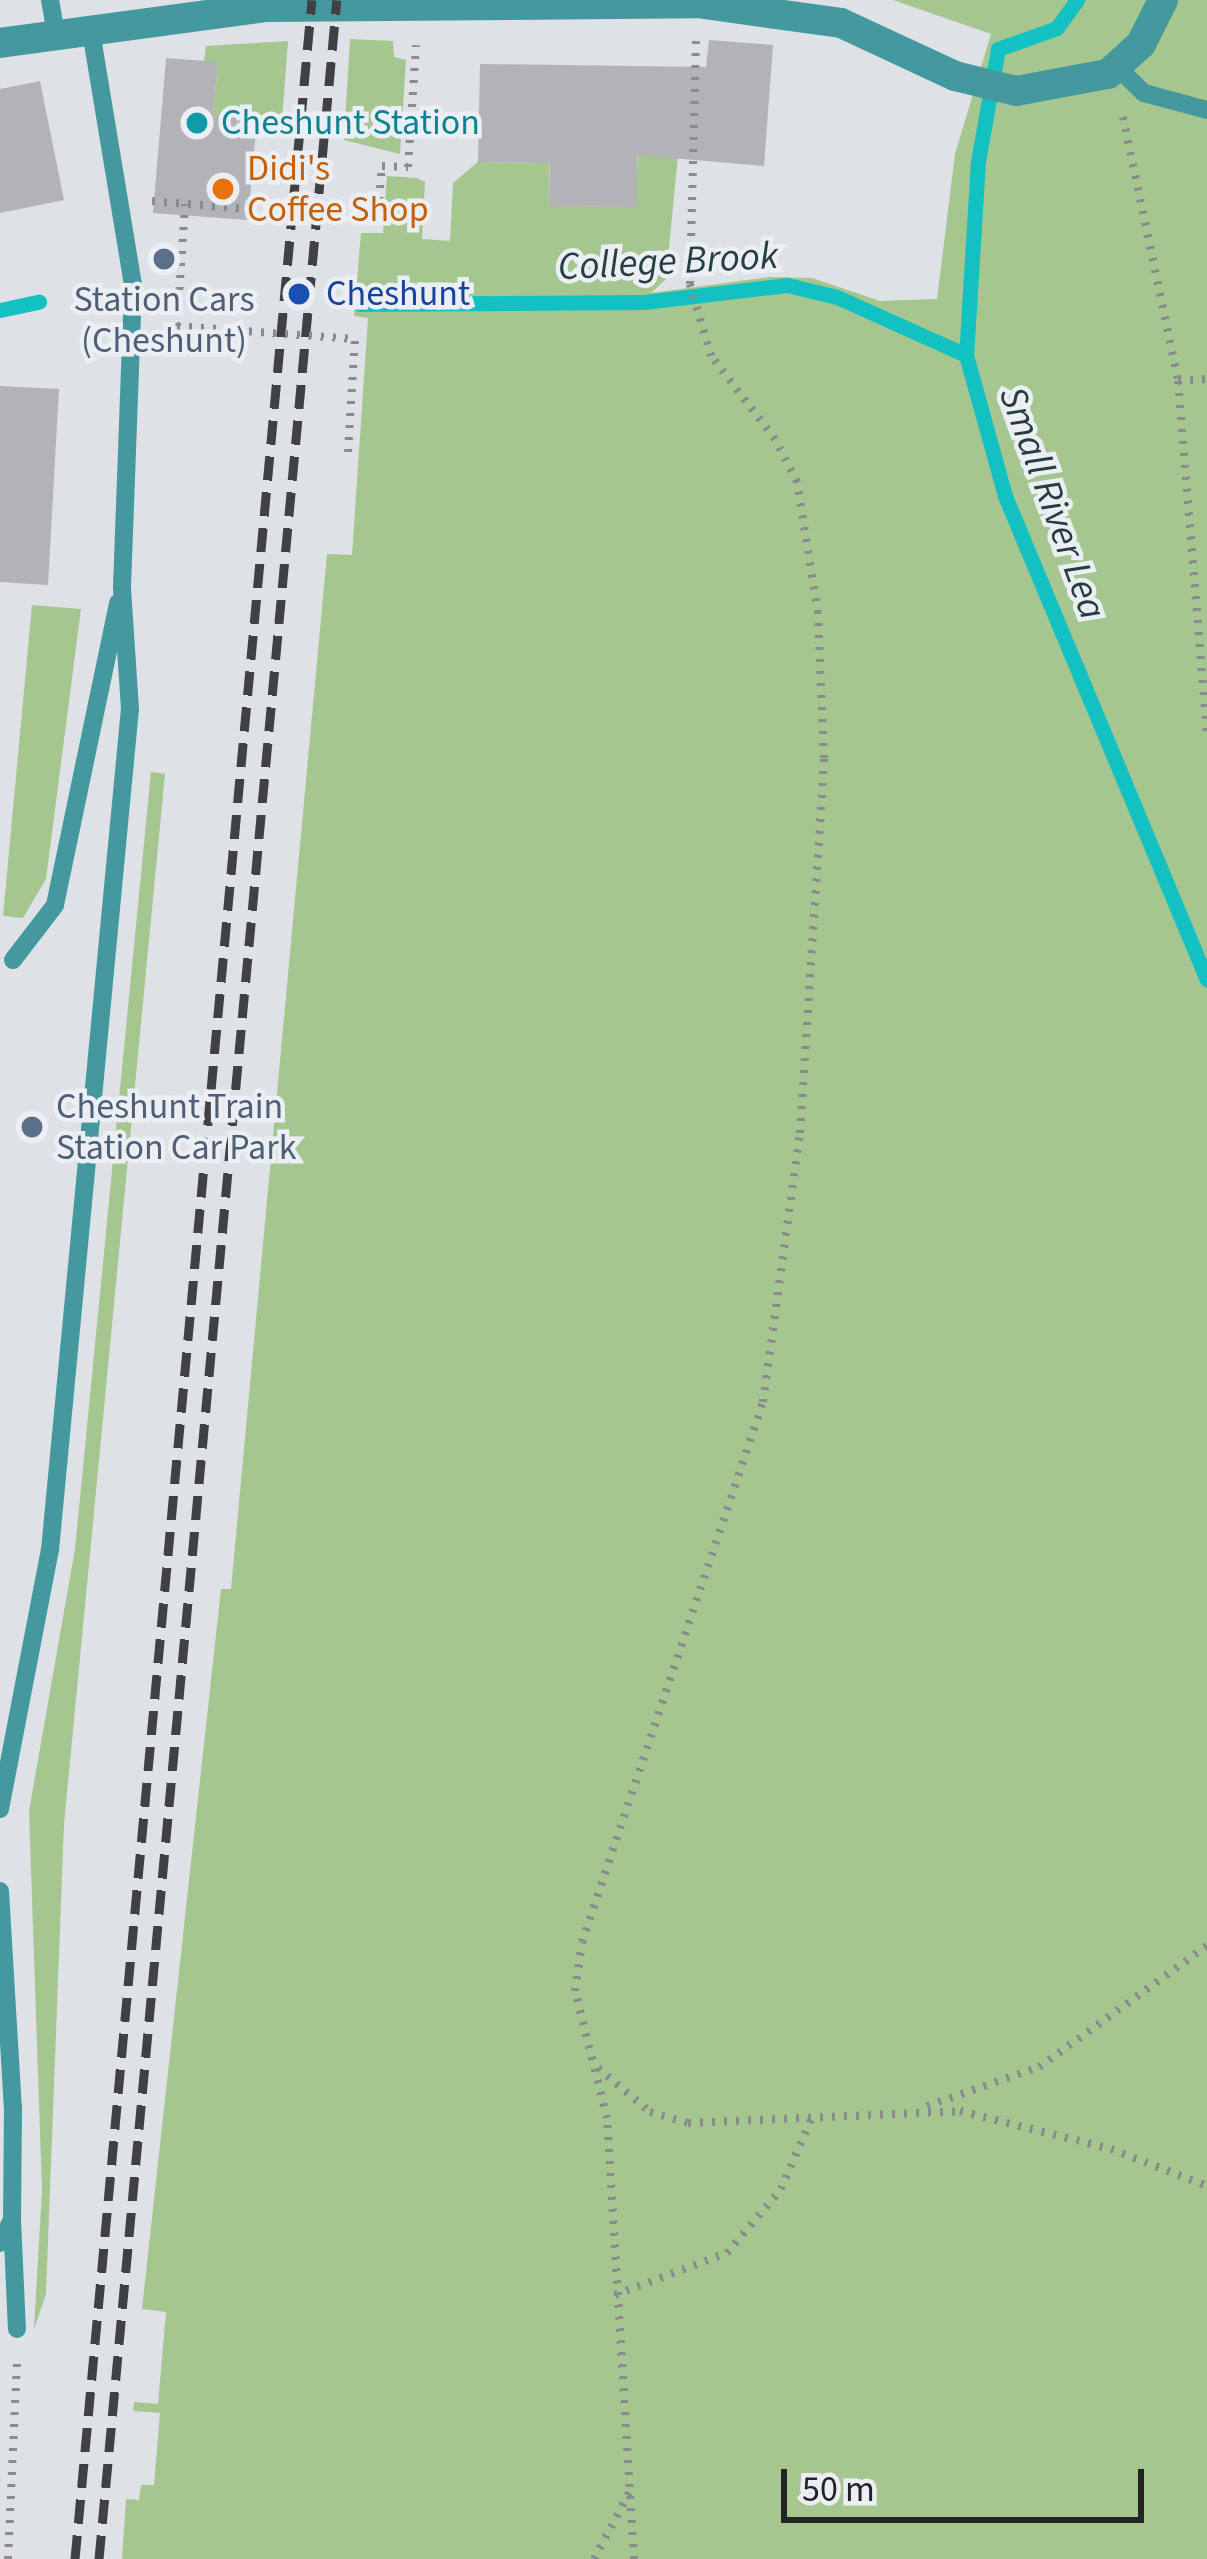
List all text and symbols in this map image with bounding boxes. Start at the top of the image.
place label: Cheshunt Station [221,101,480,145]
marker: Cheshunt Station [184,110,210,136]
place label: Didi's Coffee Shop [247,146,429,231]
marker: Didi's Coffee Shop [210,176,236,202]
water label: College Brook [557,233,779,291]
marker: Station Cars (Cheshunt) [151,246,177,272]
place label: Cheshunt [326,272,470,316]
place label: Station Cars (Cheshunt) [74,277,254,362]
marker: Cheshunt [283,278,315,310]
water label: Small River Lea [988,380,1116,626]
place label: Cheshunt Train Station Car Park [56,1084,297,1169]
marker: Cheshunt Train Station Car Park [19,1114,45,1140]
scale bar [787,2445,1150,2519]
text: 50 m [802,2464,875,2515]

